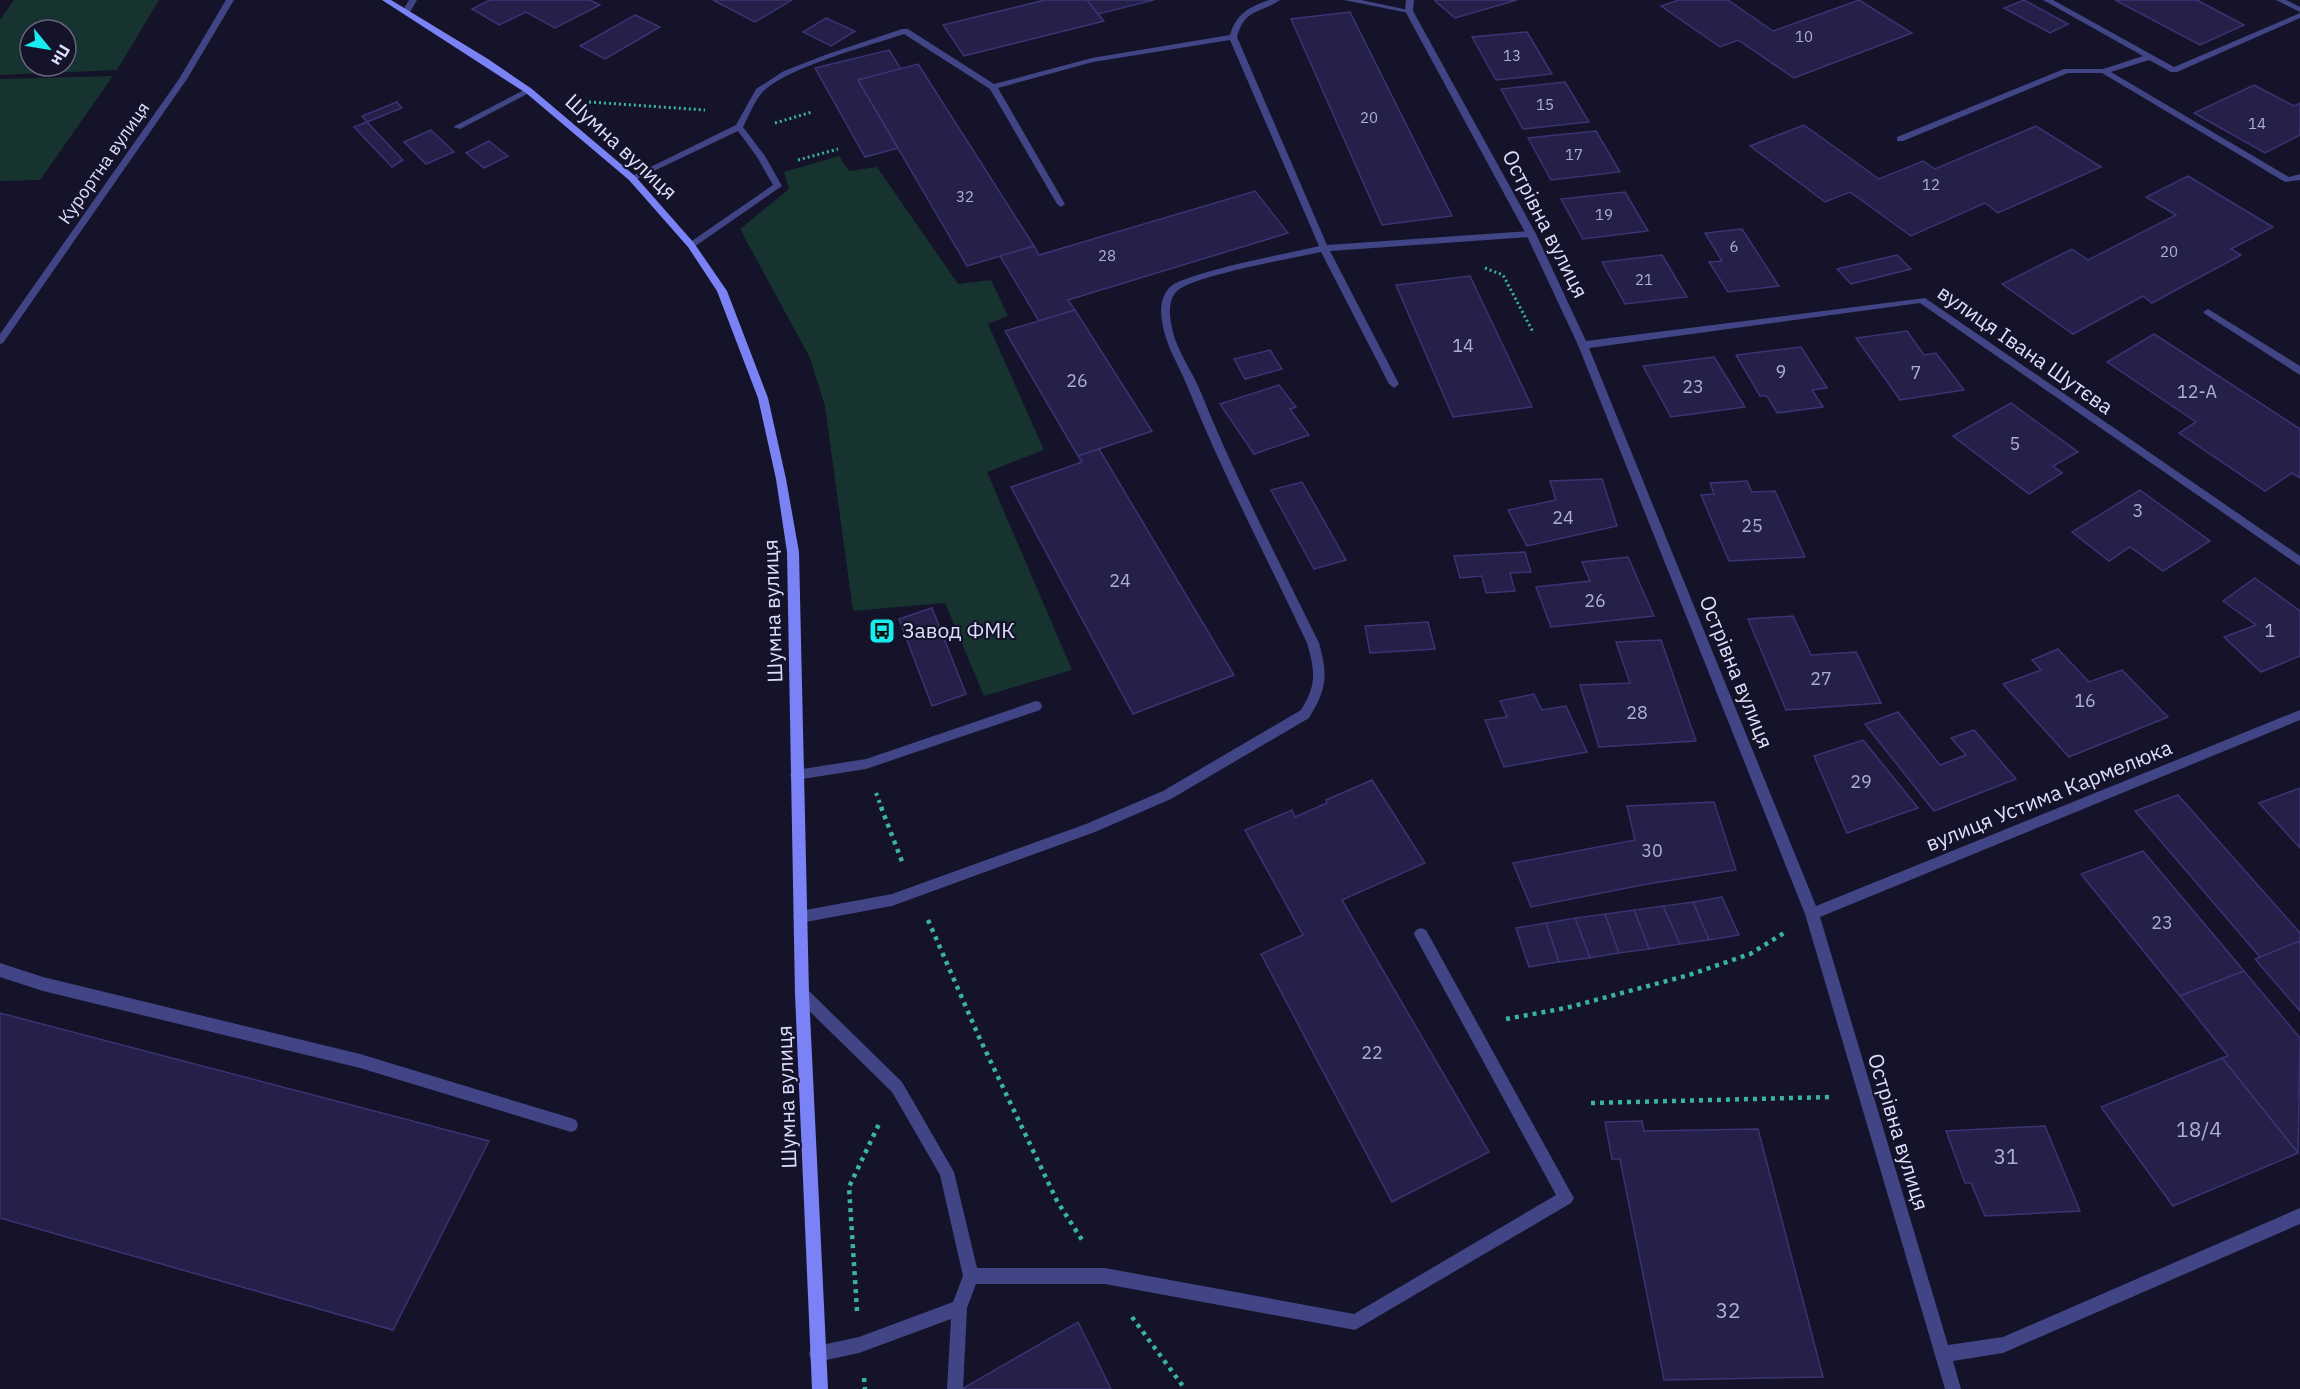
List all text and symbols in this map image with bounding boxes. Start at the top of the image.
north arrow [18,18,78,78]
house number: 10 [1795,27,1813,46]
text: Пн [47,41,75,70]
house number: 13 [1503,46,1521,65]
street label: Шумна вулиця [560,87,684,205]
house number: 15 [1536,95,1554,114]
street label: Курортна вулиця [53,97,154,228]
house number: 20 [1360,108,1378,127]
house number: 14 [2248,114,2266,133]
street label: Острівна вулиця [1496,145,1595,302]
house number: 17 [1565,145,1583,164]
house number: 12 [1922,175,1940,194]
house number: 32 [956,187,974,206]
house number: 19 [1595,205,1613,224]
house number: 6 [1729,237,1739,256]
house number: 20 [2160,242,2178,261]
house number: 28 [1098,246,1116,265]
house number: 21 [1635,270,1653,289]
street label: вулиця Івана Шутєва [1932,278,2119,420]
house number: 14 [1452,334,1474,357]
house number: 9 [1776,360,1786,383]
house number: 7 [1911,361,1921,384]
house number: 26 [1066,369,1088,392]
house number: 23 [1682,375,1704,398]
house number: 12-А [2177,380,2217,403]
house number: 5 [2010,432,2020,455]
house number: 3 [2133,499,2143,522]
house number: 24 [1552,506,1574,529]
house number: 25 [1741,514,1763,537]
street label: Шумна вулиця [756,539,788,683]
house number: 24 [1109,569,1131,592]
house number: 26 [1584,589,1606,612]
street label: Острівна вулиця [1693,591,1780,752]
bus stop icon: Завод ФМК [867,616,897,646]
place label: Завод ФМК [902,616,1015,644]
house number: 1 [2265,619,2275,642]
house number: 27 [1810,667,1832,690]
house number: 16 [2074,689,2096,712]
house number: 28 [1626,701,1648,724]
street label: вулиця Устима Кармелюка [1921,733,2176,857]
house number: 29 [1850,770,1872,793]
house number: 30 [1641,839,1663,862]
house number: 23 [2151,911,2173,934]
street label: Шумна вулиця [770,1025,802,1169]
house number: 22 [1361,1041,1383,1064]
street label: Острівна вулиця [1862,1050,1936,1214]
house number: 18/4 [2176,1115,2222,1143]
house number: 31 [1993,1142,2019,1170]
house number: 32 [1715,1296,1741,1324]

